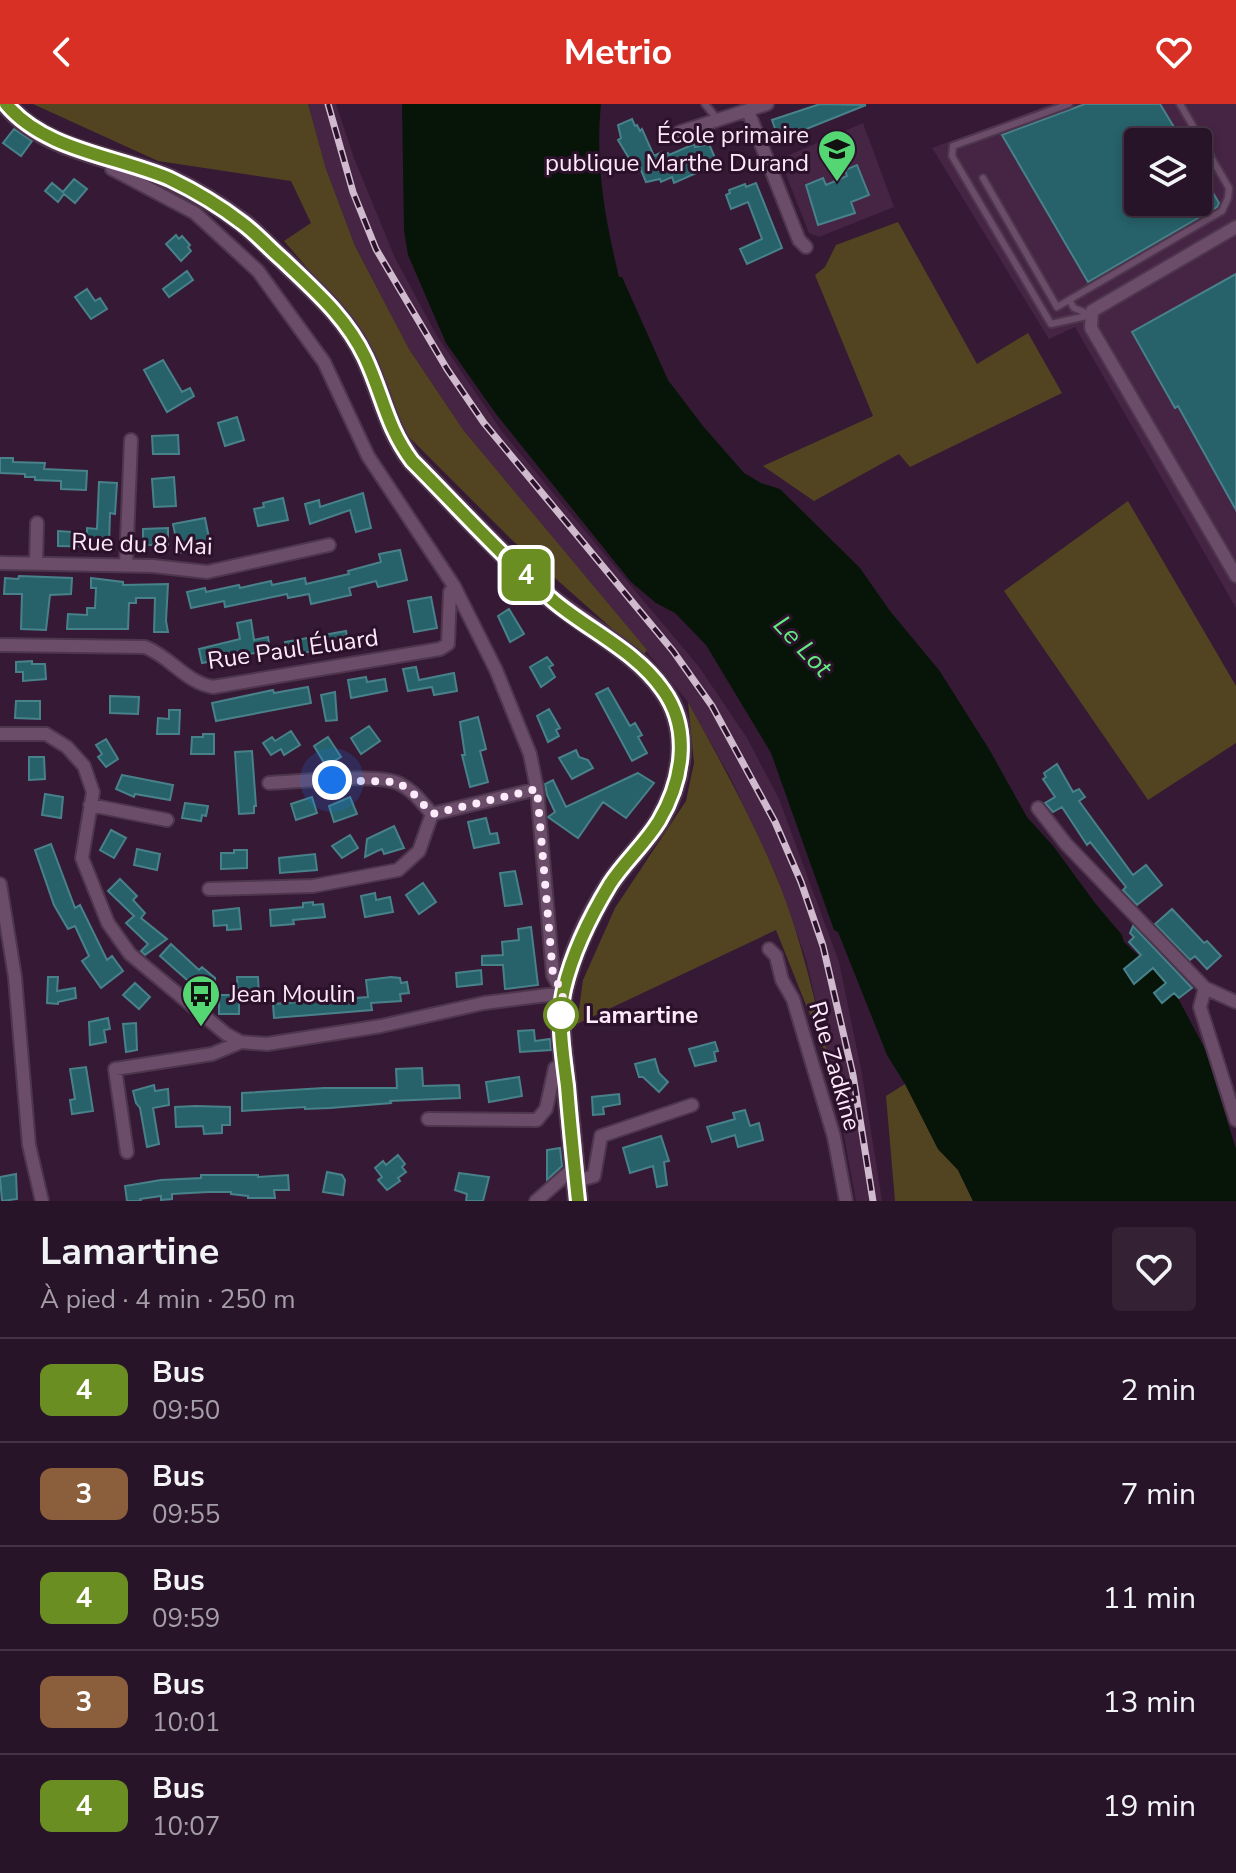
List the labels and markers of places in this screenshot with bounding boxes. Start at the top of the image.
place label: École primaire publique Marthe Durand [545,119,809,179]
school or university icon: École primaire publique Marthe Durand [816,128,858,183]
bus stop icon: Jean Moulin [180,973,222,1028]
place label: Jean Moulin [228,978,356,1010]
marker: Lamartine [544,998,578,1032]
place label: Lamartine [585,999,698,1031]

